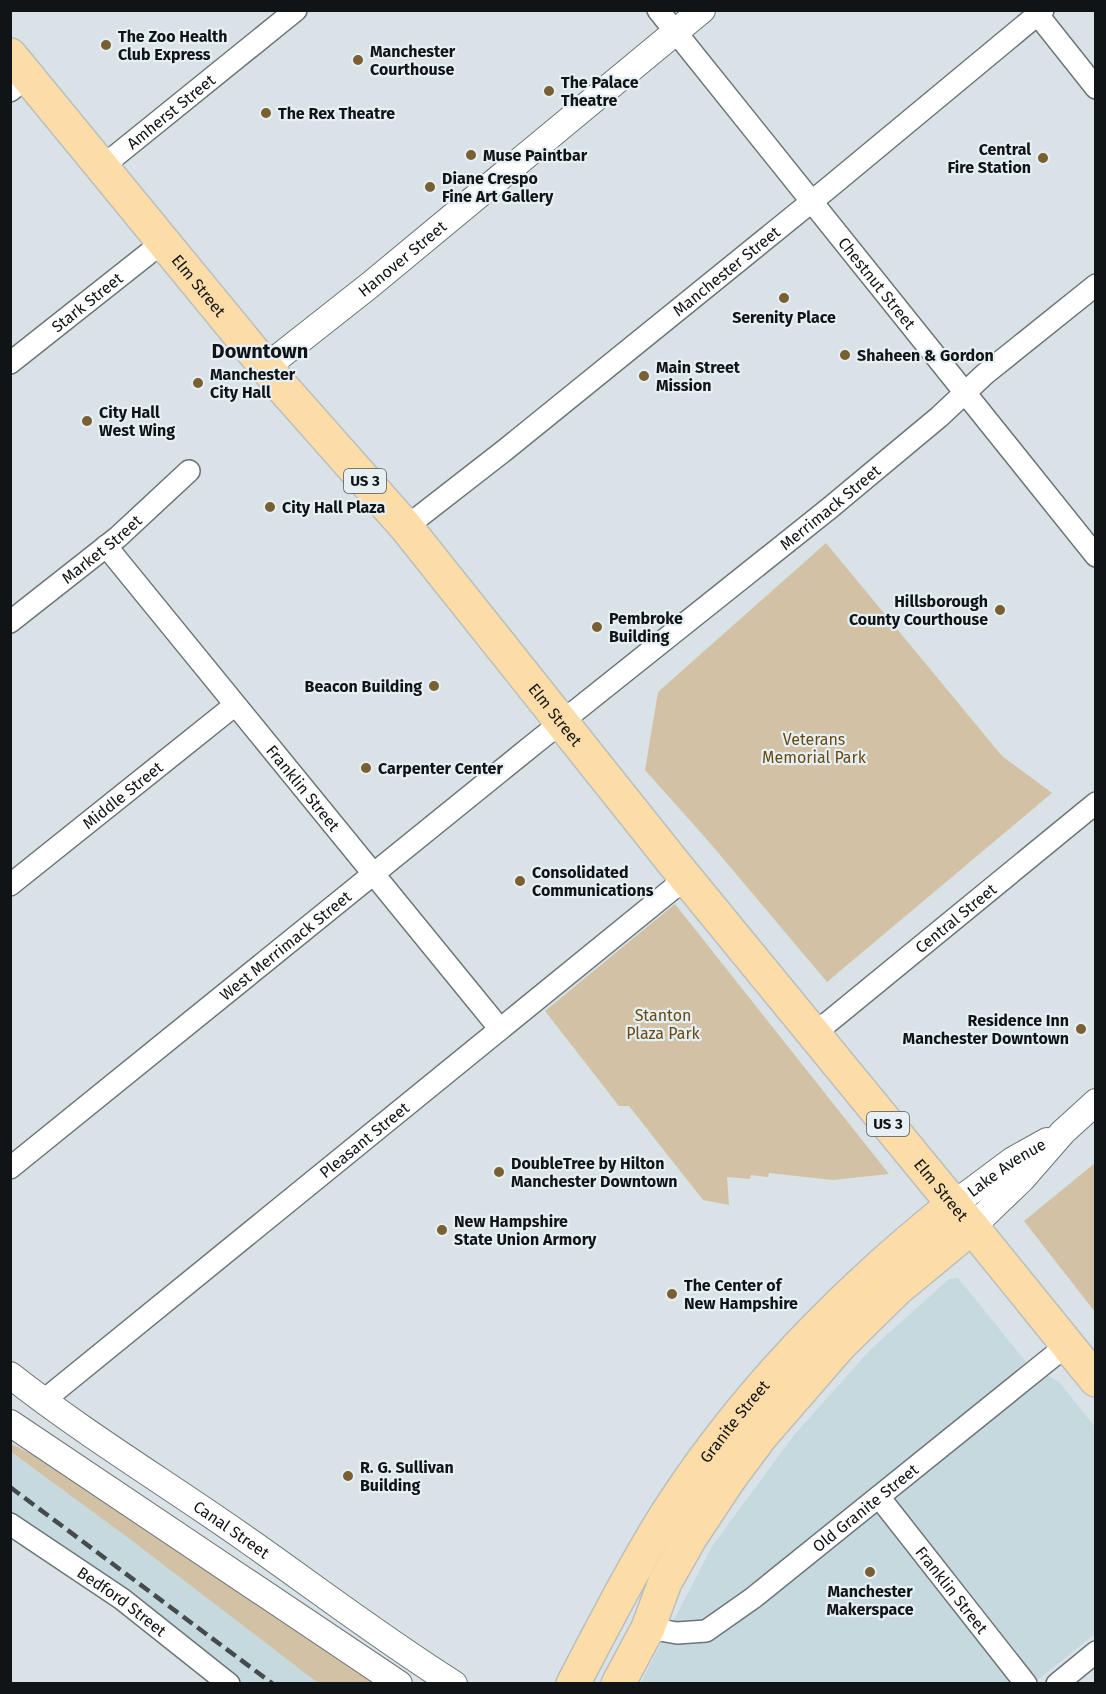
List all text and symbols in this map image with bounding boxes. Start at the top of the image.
place label: The Zoo Health Club Express [118,27,227,64]
marker: The Zoo Health Club Express [99,38,113,52]
place label: Manchester Courthouse [370,42,456,79]
marker: Manchester Courthouse [351,53,365,67]
street label: Amherst Street [123,70,219,153]
place label: The Palace Theatre [561,73,639,110]
marker: The Palace Theatre [542,84,556,98]
place label: The Rex Theatre [278,104,395,123]
marker: The Rex Theatre [259,106,273,120]
place label: Central Fire Station [947,140,1031,177]
place label: Muse Paintbar [483,146,588,165]
marker: Muse Paintbar [464,148,478,162]
marker: Central Fire Station [1036,151,1050,165]
place label: Diane Crespo Fine Art Gallery [442,169,554,206]
marker: Diane Crespo Fine Art Gallery [423,180,437,194]
street label: Hanover Street [354,216,450,300]
street label: Manchester Street [669,222,784,320]
street label: Chestnut Street [834,233,920,333]
street label: Elm Street [168,251,230,320]
street label: Stark Street [48,268,126,336]
marker: Serenity Place [777,291,791,305]
place label: Serenity Place [732,308,836,327]
district label: Downtown [212,339,308,363]
place label: Shaheen & Gordon [857,346,994,365]
marker: Shaheen & Gordon [838,348,852,362]
place label: Main Street Mission [656,358,741,395]
place label: Manchester City Hall [210,365,296,402]
marker: Main Street Mission [637,369,651,383]
marker: Manchester City Hall [191,376,205,390]
place label: City Hall West Wing [99,403,175,440]
marker: City Hall West Wing [80,414,94,428]
street label: Merrimack Street [776,460,884,554]
road number: US 3 [344,469,386,493]
place label: City Hall Plaza [282,498,385,517]
marker: City Hall Plaza [263,500,277,514]
street label: Market Street [58,511,145,587]
place label: Hillsborough County Courthouse [849,592,988,629]
marker: Hillsborough County Courthouse [993,603,1007,617]
place label: Pembroke Building [609,609,683,646]
marker: Pembroke Building [590,620,604,634]
place label: Beacon Building [305,677,422,696]
marker: Beacon Building [427,679,441,693]
street label: Elm Street [525,679,586,750]
park label: Veterans Memorial Park [762,730,867,767]
street label: Franklin Street [262,741,344,835]
street label: Middle Street [79,757,166,833]
place label: Carpenter Center [378,759,503,778]
marker: Carpenter Center [359,761,373,775]
place label: Consolidated Communications [532,863,654,900]
marker: Consolidated Communications [513,874,527,888]
street label: Central Street [911,879,1000,957]
street label: West Merrimack Street [216,886,355,1004]
park label: Stanton Plaza Park [626,1006,701,1043]
place label: Residence Inn Manchester Downtown [903,1011,1069,1048]
marker: Residence Inn Manchester Downtown [1074,1022,1088,1036]
street label: Pleasant Street [316,1098,413,1182]
road number: US 3 [867,1112,909,1136]
street label: Lake Avenue [963,1134,1049,1200]
place label: DoubleTree by Hilton Manchester Downtown [511,1154,677,1191]
street label: Elm Street [910,1155,972,1225]
marker: DoubleTree by Hilton Manchester Downtown [492,1165,506,1179]
place label: New Hampshire State Union Armory [454,1212,597,1249]
marker: New Hampshire State Union Armory [435,1223,449,1237]
place label: The Center of New Hampshire [684,1276,798,1313]
marker: The Center of New Hampshire [665,1287,679,1301]
street label: Granite Street [696,1376,773,1466]
place label: R. G. Sullivan Building [360,1458,454,1495]
street label: Old Granite Street [809,1459,922,1556]
marker: R. G. Sullivan Building [341,1469,355,1483]
street label: Canal Street [190,1496,273,1562]
street label: Franklin Street [912,1542,992,1637]
street label: Bedford Street [74,1562,170,1640]
marker: Manchester Makerspace [863,1565,877,1579]
place label: Manchester Makerspace [826,1582,914,1619]

